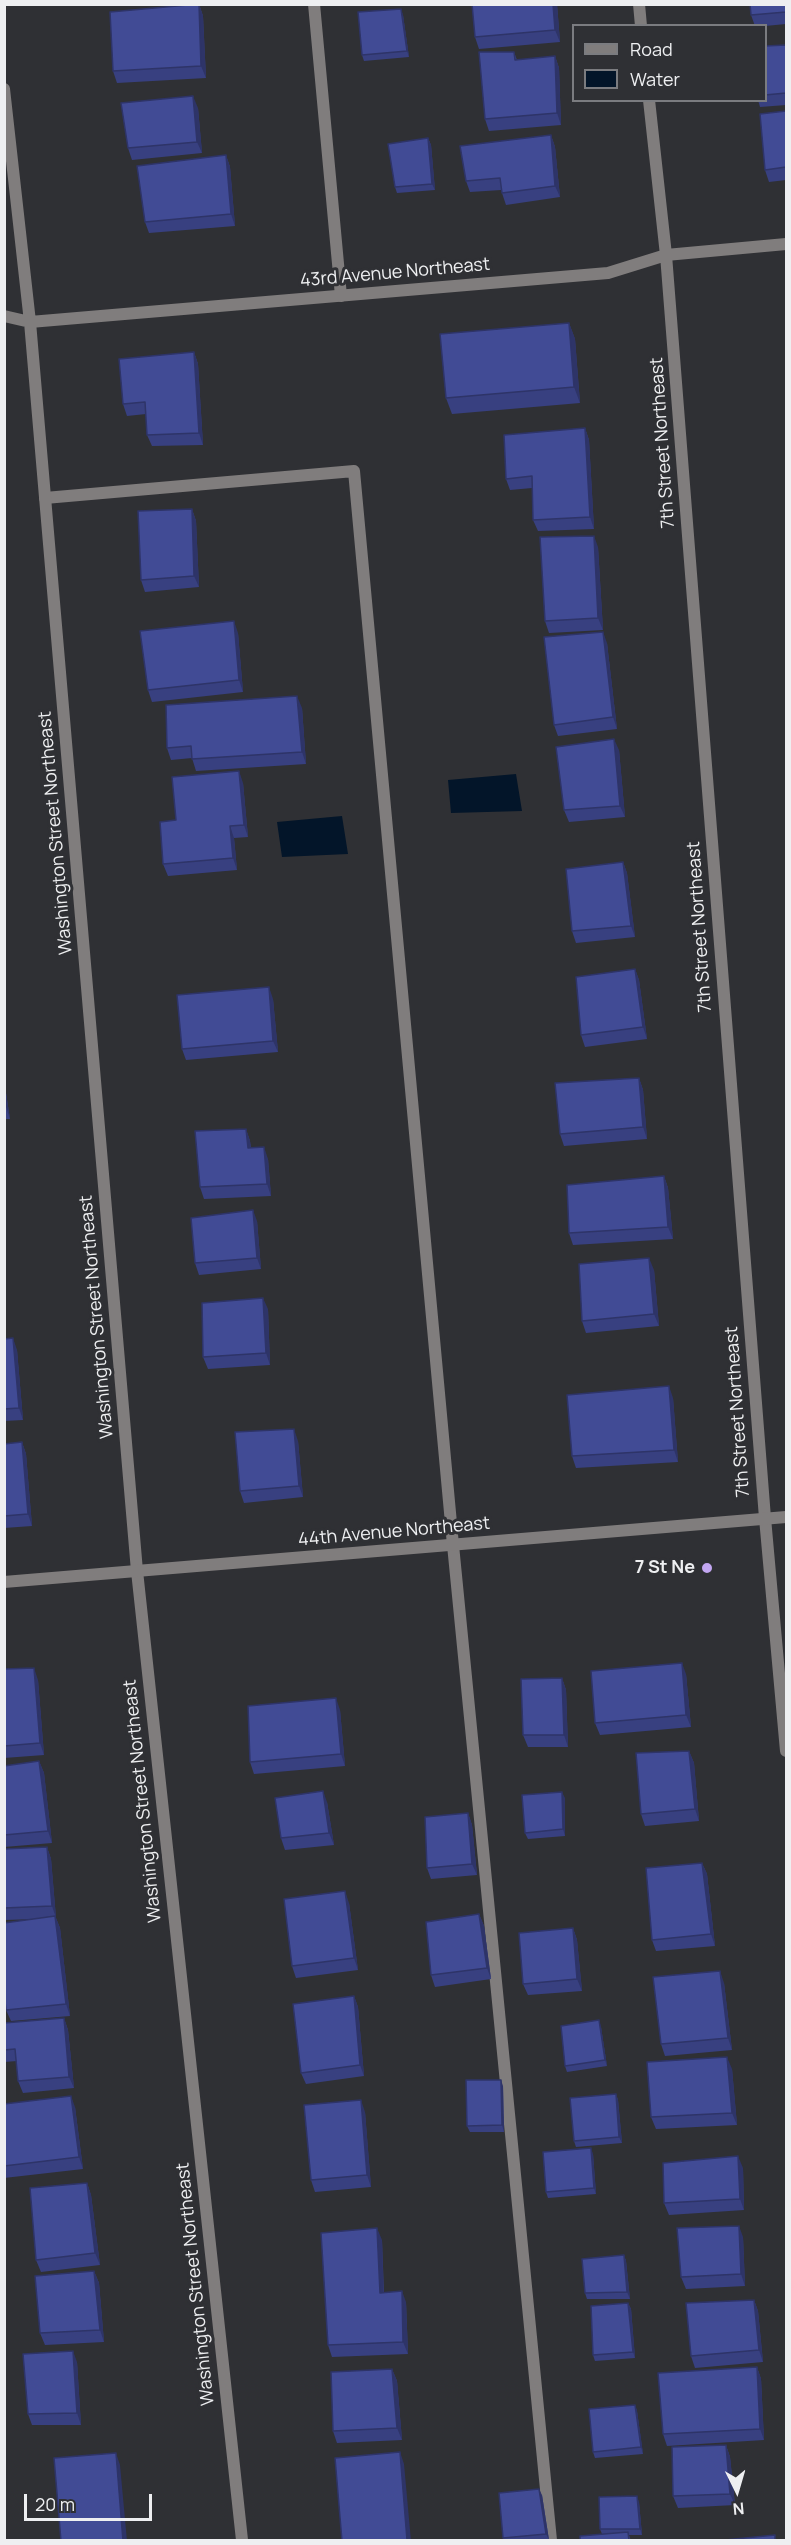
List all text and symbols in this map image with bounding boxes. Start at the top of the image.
legend [572,24,767,102]
text: Road [630,37,673,61]
text: Water [630,67,680,91]
street label: 43rd Avenue Northeast [299,254,491,292]
street label: 7th Street Northeast [646,357,680,529]
street label: Washington Street Northeast [35,710,77,956]
street label: 7th Street Northeast [683,841,717,1013]
street label: Washington Street Northeast [76,1194,118,1440]
street label: 7th Street Northeast [721,1326,755,1498]
street label: 44th Avenue Northeast [297,1513,491,1551]
place label: 7 St Ne [635,1557,695,1579]
marker: 7 St Ne [700,1561,714,1575]
street label: Washington Street Northeast [119,1678,167,1924]
street label: Washington Street Northeast [172,2161,220,2407]
north arrow [707,2461,767,2521]
scale bar [27,2482,154,2520]
text: 20 m [35,2492,75,2516]
text: N [732,2497,745,2520]

